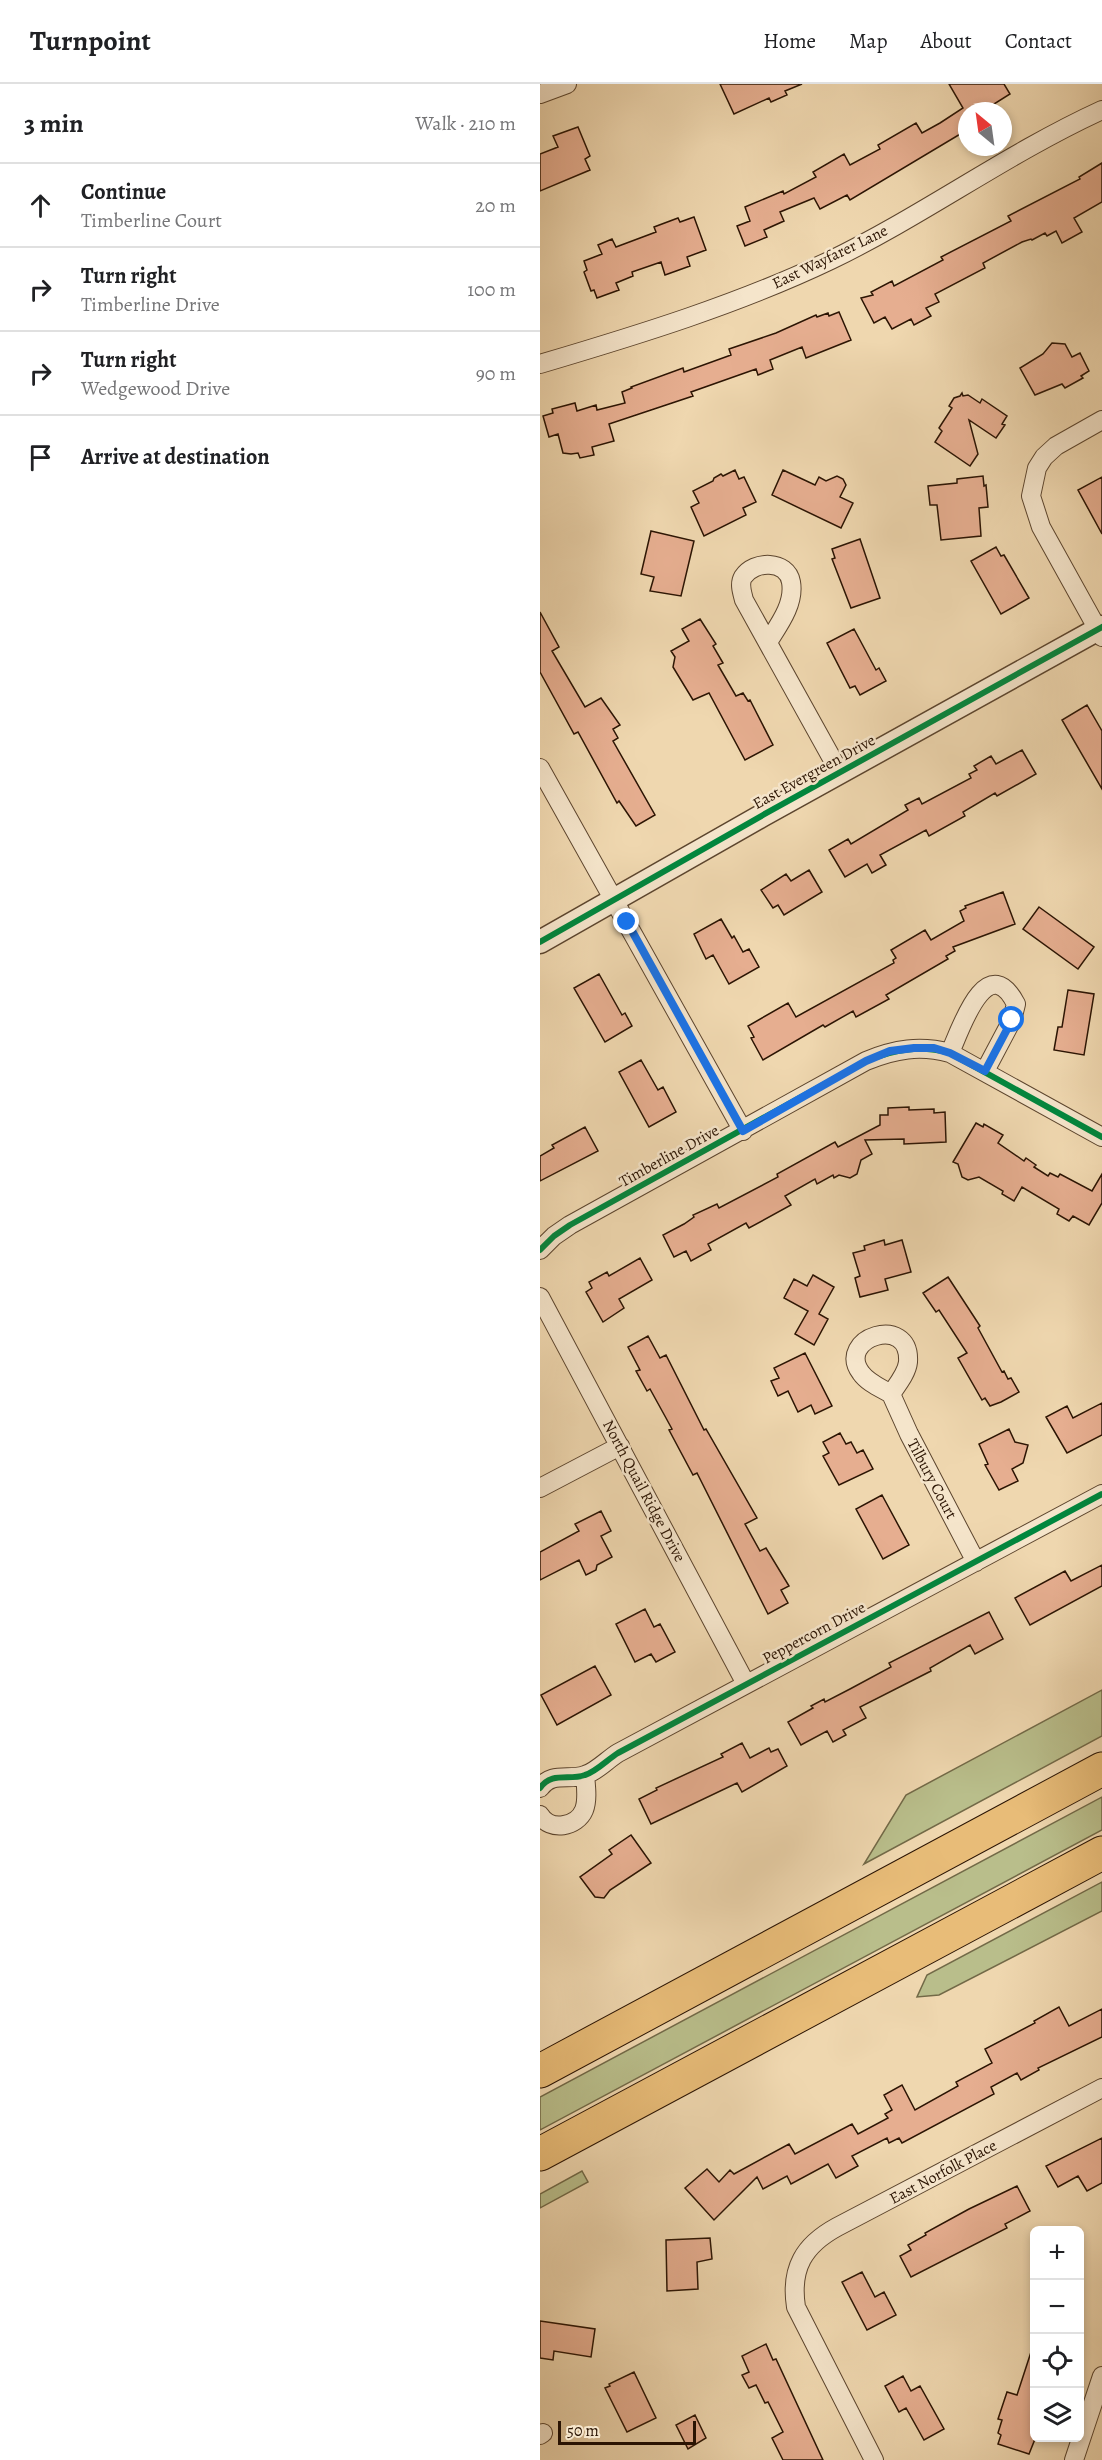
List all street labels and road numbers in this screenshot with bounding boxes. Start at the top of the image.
street label: East Wayfarer Lane [769,220,891,294]
street label: East Evergreen Drive [749,729,879,815]
street label: Timberline Drive [615,1119,723,1193]
street label: North Quail Ridge Drive [597,1416,691,1566]
street label: Tilbury Court [902,1435,962,1523]
street label: Peppercorn Drive [759,1597,869,1669]
street label: East Norfolk Place [885,2134,1001,2210]

